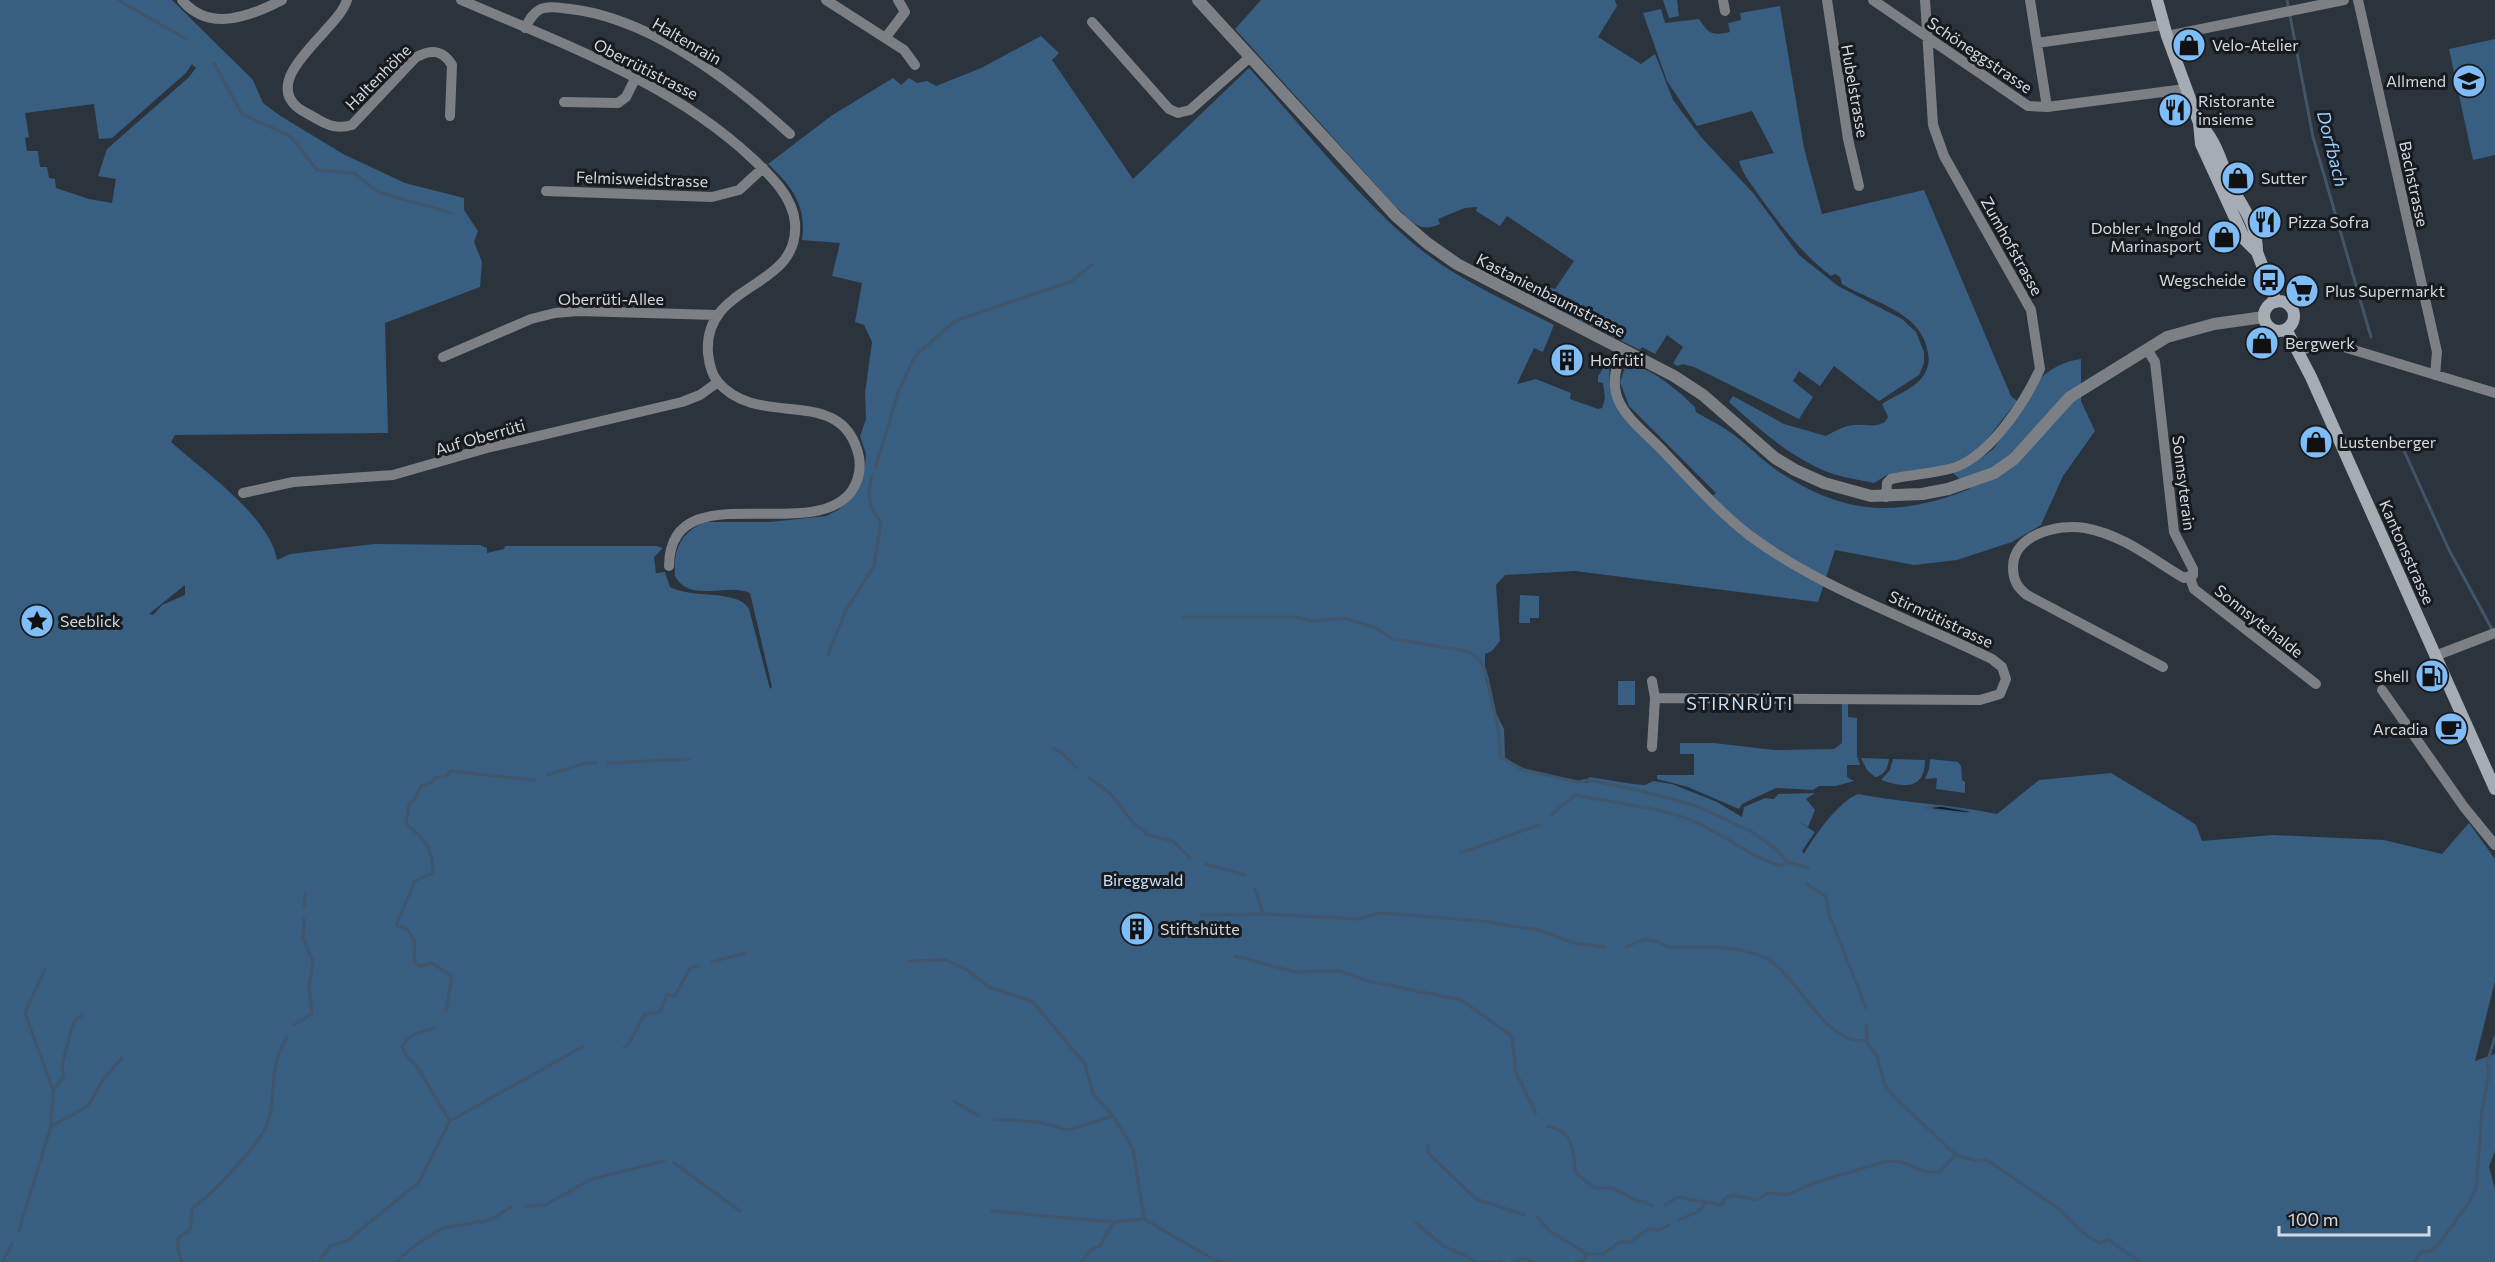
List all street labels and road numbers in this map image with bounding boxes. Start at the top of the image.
street label: Schöneggstrasse [1924,12,2036,97]
street label: Haltenrain [649,13,725,68]
street label: Oberrütistrasse [591,34,702,103]
street label: Haltenhöhe [341,40,414,113]
street label: Hubelstrasse [1838,43,1873,139]
street label: Bachstrasse [2396,139,2433,228]
street label: Felmisweidstrasse [576,167,708,190]
street label: Zumhofstrasse [1978,193,2047,298]
street label: Kastanienbaumstrasse [1474,249,1629,340]
street label: Oberrüti-Allee [558,289,664,308]
street label: Auf Oberrüti [433,415,527,458]
street label: Sonnsyterain [2169,434,2200,531]
street label: Kantonsstrasse [2376,497,2439,607]
street label: Sonnsytehalde [2211,580,2307,661]
street label: Stirnrütistrasse [1886,586,1996,651]

